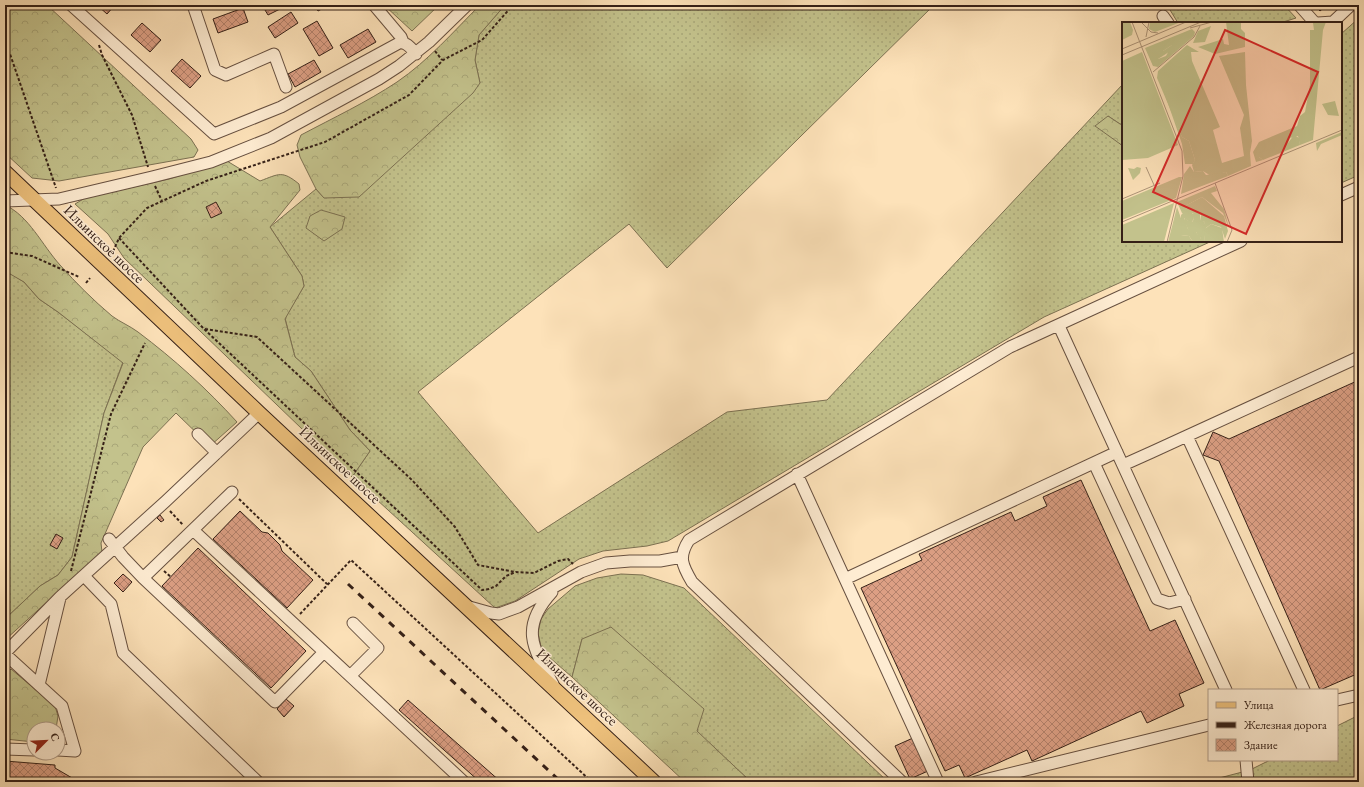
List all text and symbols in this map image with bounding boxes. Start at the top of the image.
inset map [1122,22,1342,242]
street label: Ильинское шоссе [60,200,149,287]
street label: Ильинское шоссе [295,422,385,508]
street label: Ильинское шоссе [532,644,622,730]
legend [1208,689,1338,761]
text: Улица [1243,697,1274,713]
text: Железная дорога [1243,717,1327,733]
north arrow [26,721,66,761]
text: С [47,731,63,744]
text: Здание [1244,737,1278,753]

